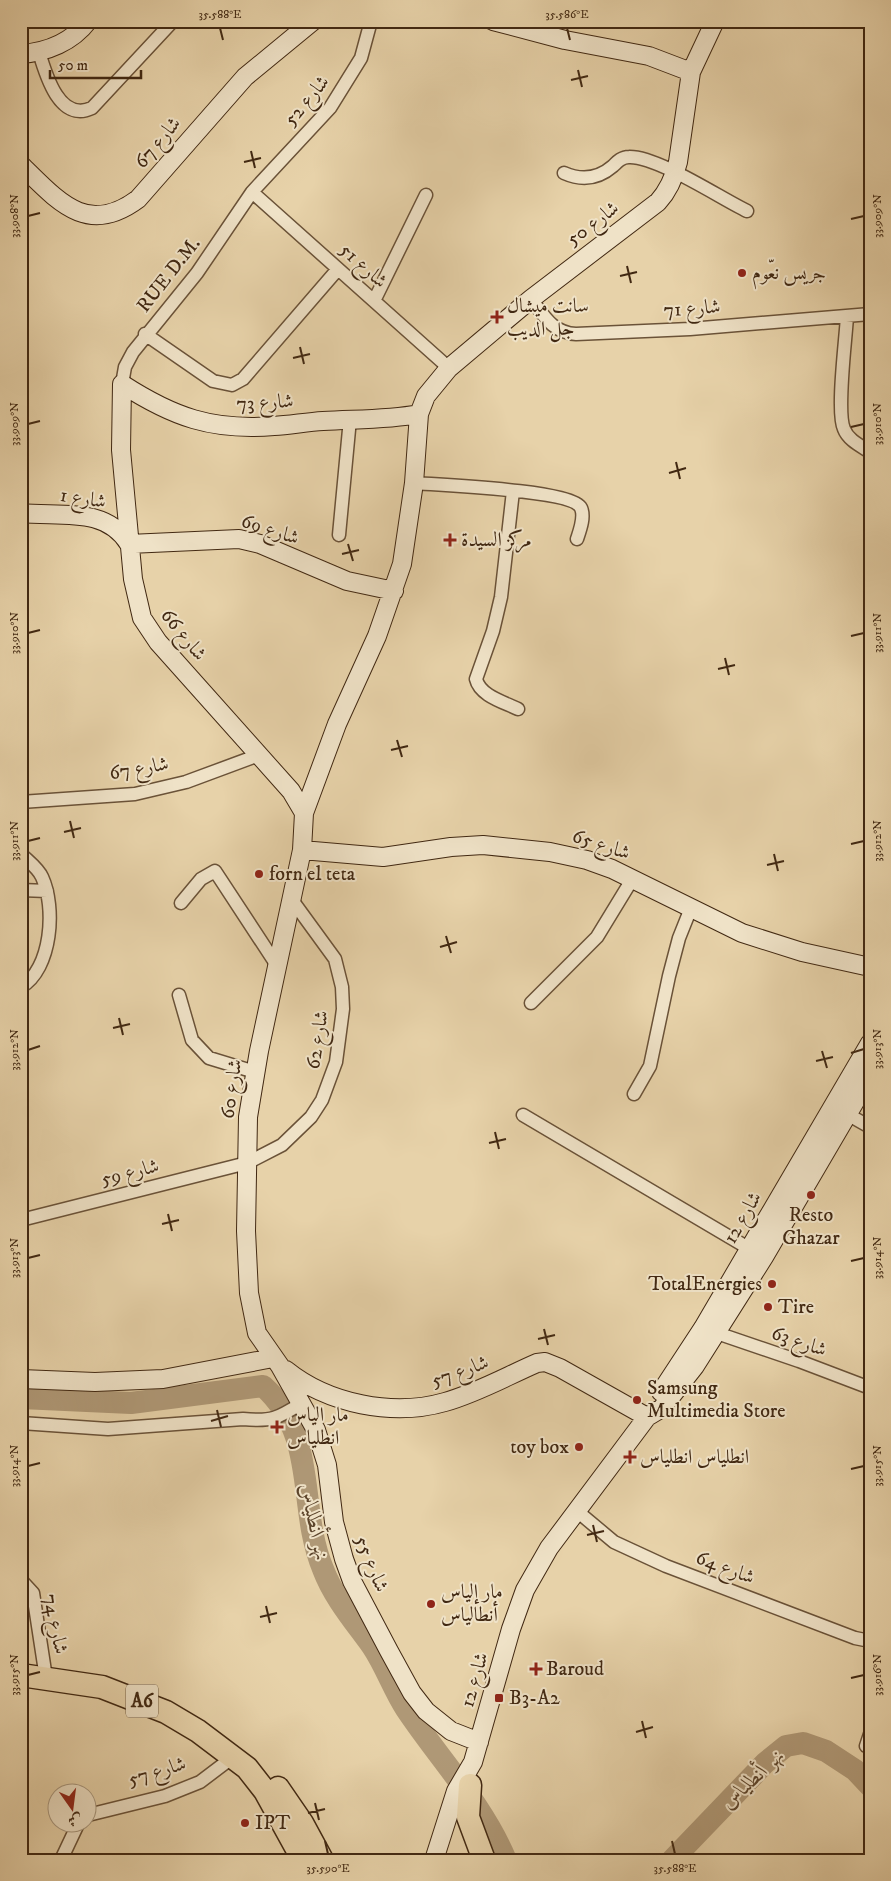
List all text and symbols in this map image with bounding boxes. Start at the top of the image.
text: 35.588°E [198,7,242,22]
text: 35.586°E [545,7,589,22]
scale bar [50,48,141,80]
text: 50 m [58,56,88,75]
street label: شارع 52 [279,70,339,134]
street label: شارع 67 [129,112,190,177]
text: 33.908°N [7,194,22,238]
text: 33.909°N [870,194,885,238]
street label: شارع 50 [562,196,627,255]
street label: RUE D.M. [132,232,206,318]
street label: شارع 51 [331,238,392,297]
place label: جريس نعّوم [752,258,826,290]
marker: جريس نعّوم [736,267,748,279]
place label: سانت ميشال جل الديب [507,294,589,343]
street label: شارع 71 [663,295,722,327]
marker: سانت ميشال جل الديب [491,311,503,323]
street label: شارع 73 [236,389,294,421]
text: 33.909°N [7,402,22,446]
text: 33.910°N [870,403,885,445]
street label: شارع 1 [58,483,108,519]
street label: شارع 69 [237,509,302,555]
place label: مركز السيدة [461,528,532,553]
marker: مركز السيدة [443,533,457,547]
street label: شارع 66 [151,604,212,669]
text: 33.910°N [7,612,22,654]
text: 33.911°N [870,613,885,653]
street label: شارع 67 [107,751,171,790]
text: 33.912°N [870,820,885,862]
text: 33.911°N [7,821,22,861]
street label: شارع 65 [568,824,633,870]
place label: forn el teta [269,862,356,887]
marker: forn el teta [253,868,265,880]
street label: شارع 62 [301,1009,339,1072]
text: 33.912°N [7,1029,22,1071]
text: 33.913°N [870,1029,885,1069]
street label: شارع 60 [215,1057,253,1121]
street label: شارع 59 [98,1154,163,1196]
street label: شارع 12 [718,1187,771,1251]
marker: Resto Ghazar [805,1189,817,1201]
place label: Resto Ghazar [782,1203,840,1251]
text: 33.914°N [870,1236,885,1279]
text: 33.913°N [7,1238,22,1278]
place label: TotalEnergies [648,1272,762,1297]
marker: TotalEnergies [766,1278,778,1290]
place label: Tire [778,1295,814,1320]
marker: Tire [762,1301,774,1313]
street label: شارع 63 [767,1321,830,1367]
street label: شارع 57 [428,1350,494,1398]
place label: Samsung Multimedia Store [647,1376,786,1424]
marker: Samsung Multimedia Store [631,1394,643,1406]
place label: مار الياس انطلياس [287,1403,349,1451]
marker: مار الياس انطلياس [271,1421,283,1433]
place label: toy box [510,1435,569,1460]
marker: toy box [573,1441,585,1453]
text: 33.914°N [7,1444,22,1487]
place label: انطلياس انطلياس [640,1445,749,1470]
text: 33.915°N [870,1445,885,1487]
marker: انطلياس انطلياس [624,1451,636,1463]
water label: نهر أنطلياس [293,1480,338,1563]
street label: شارع 55 [345,1532,394,1597]
street label: شارع 64 [691,1545,758,1594]
place label: مار إلياس أنطالياس [441,1580,503,1628]
street label: شارع 74 [33,1592,73,1657]
marker: مار إلياس أنطالياس [425,1598,437,1610]
street label: شارع 12 [455,1650,499,1712]
text: 33.915°N [7,1654,22,1696]
text: 33.916°N [870,1654,885,1696]
place label: Baroud [546,1657,604,1682]
marker: Baroud [530,1663,542,1675]
road number: A6 [126,1684,158,1718]
place label: B3-A2 [509,1686,560,1711]
marker: B3-A2 [493,1692,505,1704]
water label: نهر أنطلياس [713,1741,791,1815]
street label: شارع 57 [125,1751,190,1796]
north arrow [48,1784,98,1834]
text: ش [66,1809,84,1830]
place label: IPT [255,1811,290,1836]
marker: IPT [239,1817,251,1829]
text: 35.590°E [306,1861,350,1876]
text: 35.588°E [653,1861,697,1876]

